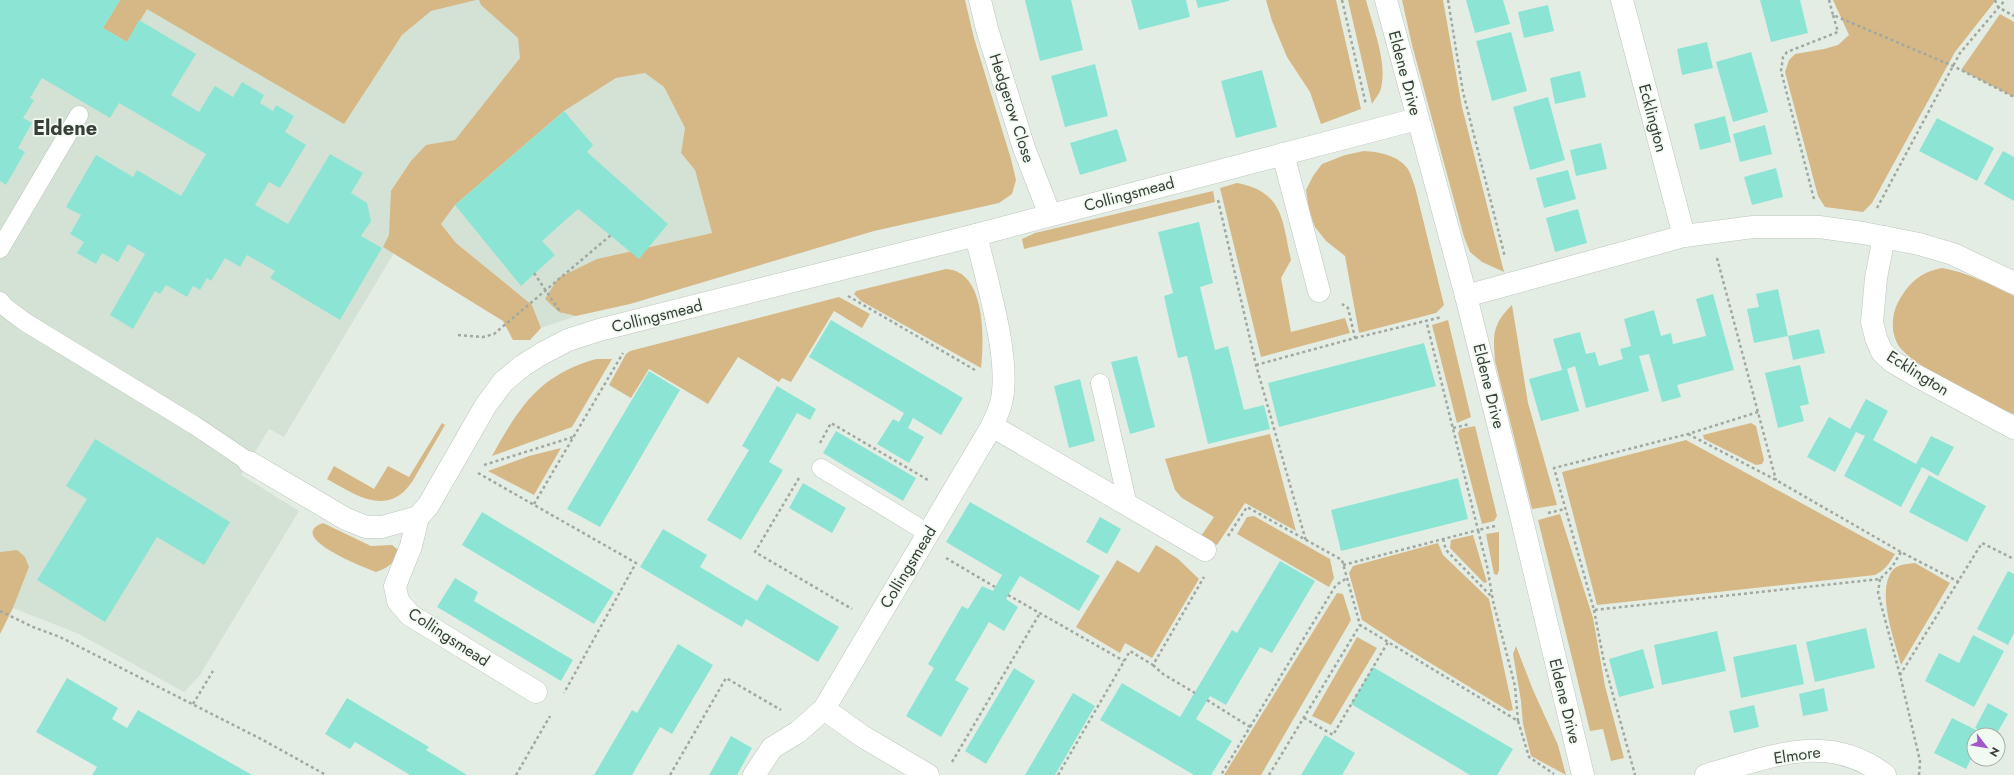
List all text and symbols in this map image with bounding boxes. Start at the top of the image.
street label: Eldene Drive [1383,28,1427,118]
street label: Hedgerow Close [984,50,1040,166]
street label: Ecklington [1633,81,1673,155]
district label: Eldene [33,114,97,143]
street label: Collingsmead [1081,171,1177,217]
street label: Collingsmead [609,294,705,338]
street label: Eldene Drive [1467,341,1511,431]
street label: Ecklington [1882,345,1954,401]
street label: Collingsmead [874,521,942,613]
street label: Collingsmead [404,602,494,672]
street label: Eldene Drive [1543,656,1587,746]
north arrow [1966,727,2006,767]
street label: Elmore [1772,740,1822,770]
text: N [1985,744,2004,760]

